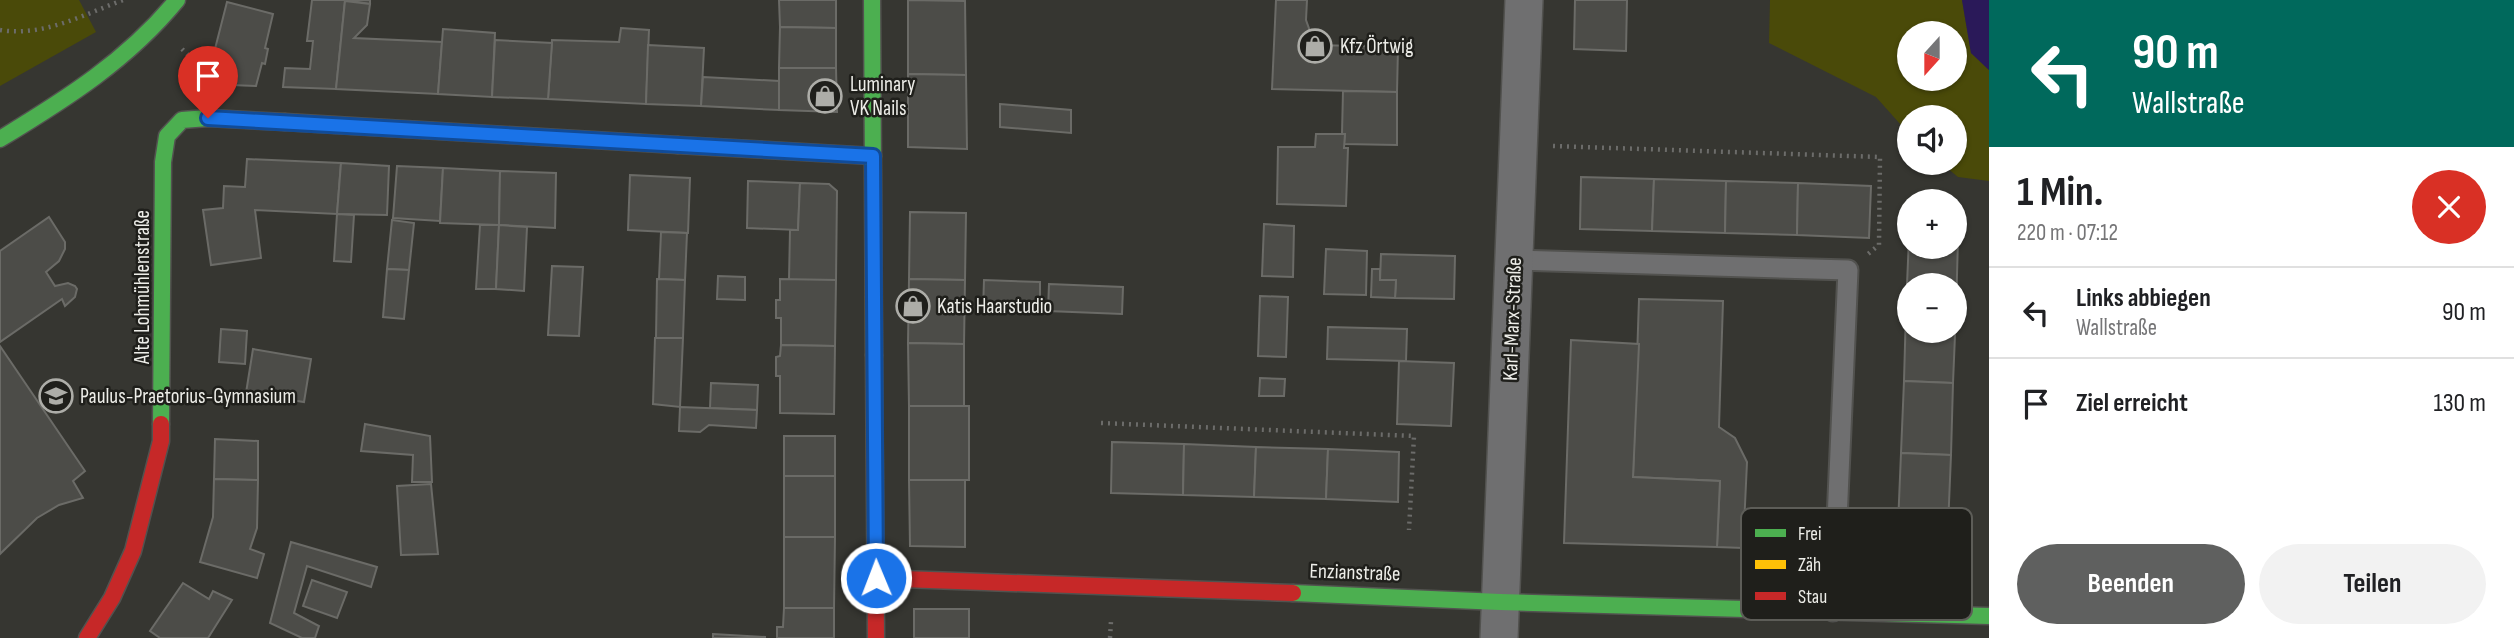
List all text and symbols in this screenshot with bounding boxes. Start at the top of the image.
north arrow [1897,21,1967,91]
map controls [1897,21,1967,343]
text: 90 m [2132,24,2219,83]
shop icon: Kfz Örtwig [1296,27,1334,65]
icon: left [2017,28,2108,119]
place label: Kfz Örtwig [1340,34,1413,59]
pin [178,46,238,118]
icon: arrive [189,57,227,95]
place label: Luminary VK Nails [850,72,915,121]
shop icon: Luminary VK Nails [806,77,844,115]
text: Wallstraße [2132,84,2245,123]
button: sound [1897,105,1967,175]
text: 1 Min. [2017,167,2103,218]
button: close [2412,170,2486,244]
button: + [1897,189,1967,259]
street label: Alte Lohmühlenstraße [130,210,155,365]
text: 220 m · 07:12 [2017,219,2118,247]
street label: Karl-Marx-Straße [1498,257,1527,381]
button: − [1897,273,1967,343]
text: Links abbiegen [2076,283,2211,314]
shop icon: Katis Haarstudio [894,287,932,325]
place label: Katis Haarstudio [937,294,1052,319]
icon: left [2017,294,2055,332]
text: 90 m [2442,297,2486,328]
text: Wallstraße [2076,314,2157,342]
school or university icon: Paulus-Praetorius-Gymnasium [37,377,75,415]
place label: Paulus-Praetorius-Gymnasium [80,384,296,409]
icon: arrive [2017,385,2055,423]
text: Ziel erreicht [2076,388,2188,419]
text: 130 m [2434,388,2486,419]
legend [1741,508,1972,620]
text: Frei [1798,523,1822,546]
position arrow [839,541,913,615]
button: Beenden [2017,544,2245,624]
button: Teilen [2259,544,2486,624]
text: Zäh [1798,554,1821,577]
street label: Enzianstraße [1309,558,1401,587]
text: Stau [1798,586,1827,609]

